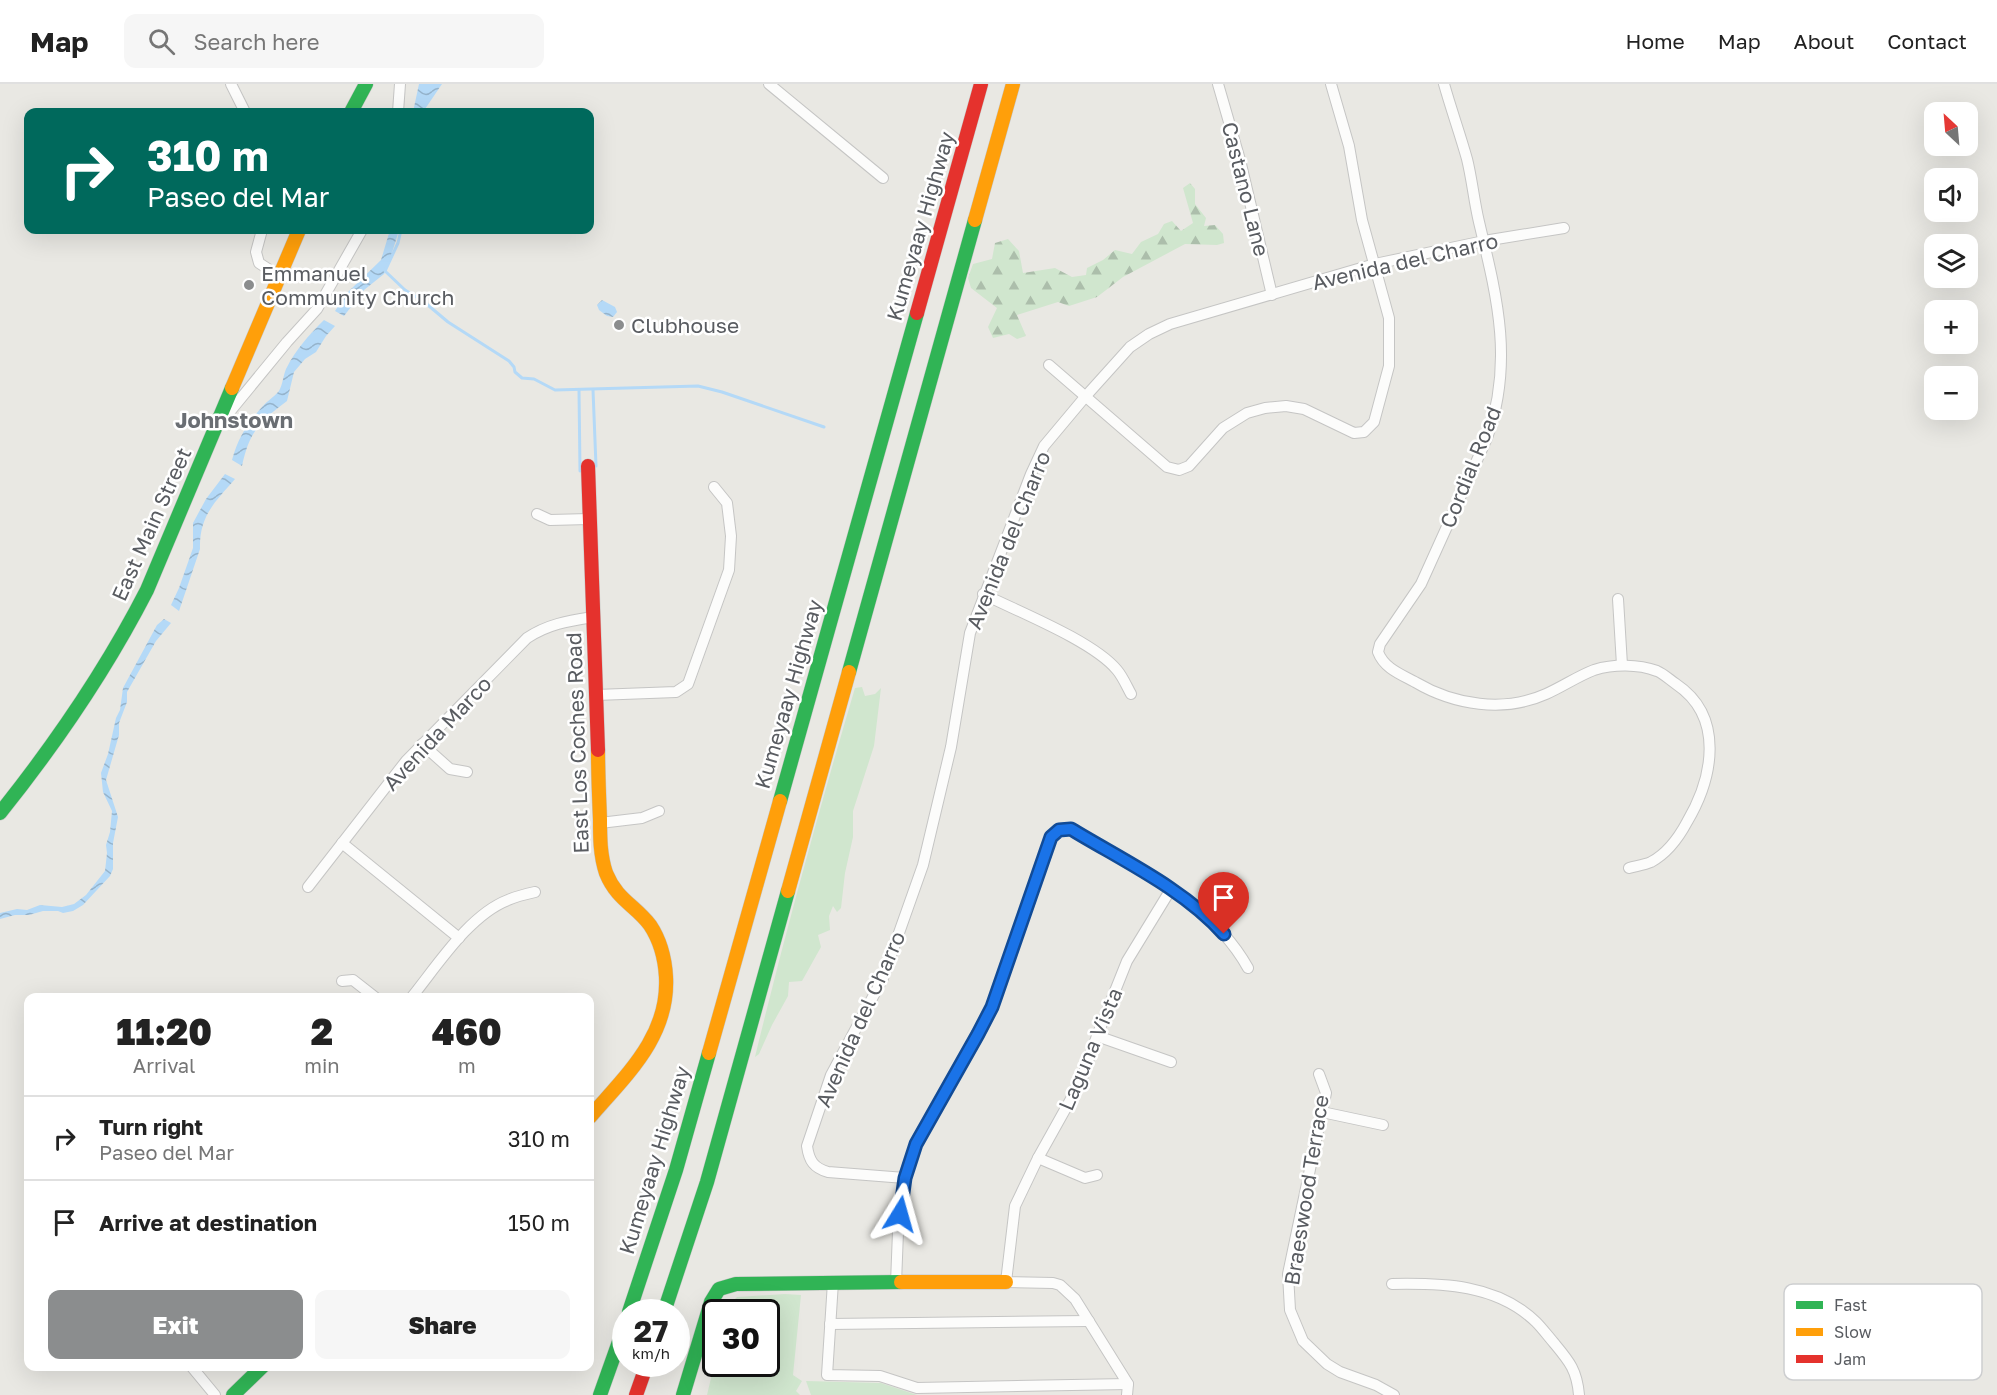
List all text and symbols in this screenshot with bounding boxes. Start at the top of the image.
search box [124,14,544,68]
text: Map [30,25,88,58]
icon: search [145,25,178,58]
text: Search here [193,28,319,55]
text: Home [1625,28,1685,54]
text: Map [1718,28,1761,54]
text: About [1794,28,1854,54]
text: Contact [1887,28,1967,54]
north arrow [1924,102,1978,156]
map controls [1924,102,1978,420]
street label: Castano Lane [1217,119,1275,259]
street label: Kumeyaay Highway [881,128,960,324]
text: 310 m [147,130,269,180]
icon: right [48,132,126,210]
button: sound [1924,168,1978,222]
text: Paseo del Mar [147,181,329,213]
street label: Avenida del Charro [1310,227,1500,295]
button: layers [1924,234,1978,288]
place label: Emmanuel Community Church [261,260,454,310]
marker: Emmanuel Community Church [242,278,256,292]
button: + [1924,300,1978,354]
place label: Clubhouse [631,312,739,338]
marker: Clubhouse [612,318,626,332]
button: − [1924,366,1978,420]
street label: Cordial Road [1434,402,1506,532]
district label: Johnstown [175,406,293,433]
street label: East Main Street [106,443,196,605]
street label: Avenida del Charro [960,447,1056,633]
street label: Kumeyaay Highway [749,596,828,792]
street label: East Los Coches Road [560,632,594,854]
street label: Avenida Marco [377,670,497,796]
pin [1198,872,1249,934]
icon: arrive [1207,881,1240,914]
street label: Avenida del Charro [810,927,910,1111]
street label: Laguna Vista [1052,984,1128,1114]
text: 11:20 [116,1010,212,1053]
text: 2 [311,1010,333,1053]
text: 460 [432,1010,502,1053]
text: Arrival [133,1053,195,1077]
text: min [304,1053,340,1077]
text: m [458,1053,476,1077]
street label: Kumeyaay Highway [613,1062,695,1257]
street label: Braeswood Terrace [1278,1093,1334,1287]
text: Turn right [99,1113,203,1140]
icon: right [48,1122,81,1155]
text: 310 m [508,1125,570,1152]
text: Paseo del Mar [99,1140,234,1164]
position arrow [868,1182,932,1246]
icon: arrive [48,1206,81,1239]
text: Arrive at destination [99,1209,317,1236]
text: 150 m [508,1209,570,1236]
legend [1784,1284,1982,1380]
button: Exit [48,1290,303,1359]
button: Share [315,1290,570,1359]
text: Fast [1834,1295,1867,1315]
speed limit sign: 30 [702,1299,780,1377]
text: 27 [634,1313,668,1349]
text: Slow [1834,1322,1872,1342]
text: km/h [632,1344,670,1362]
text: Jam [1834,1349,1866,1369]

